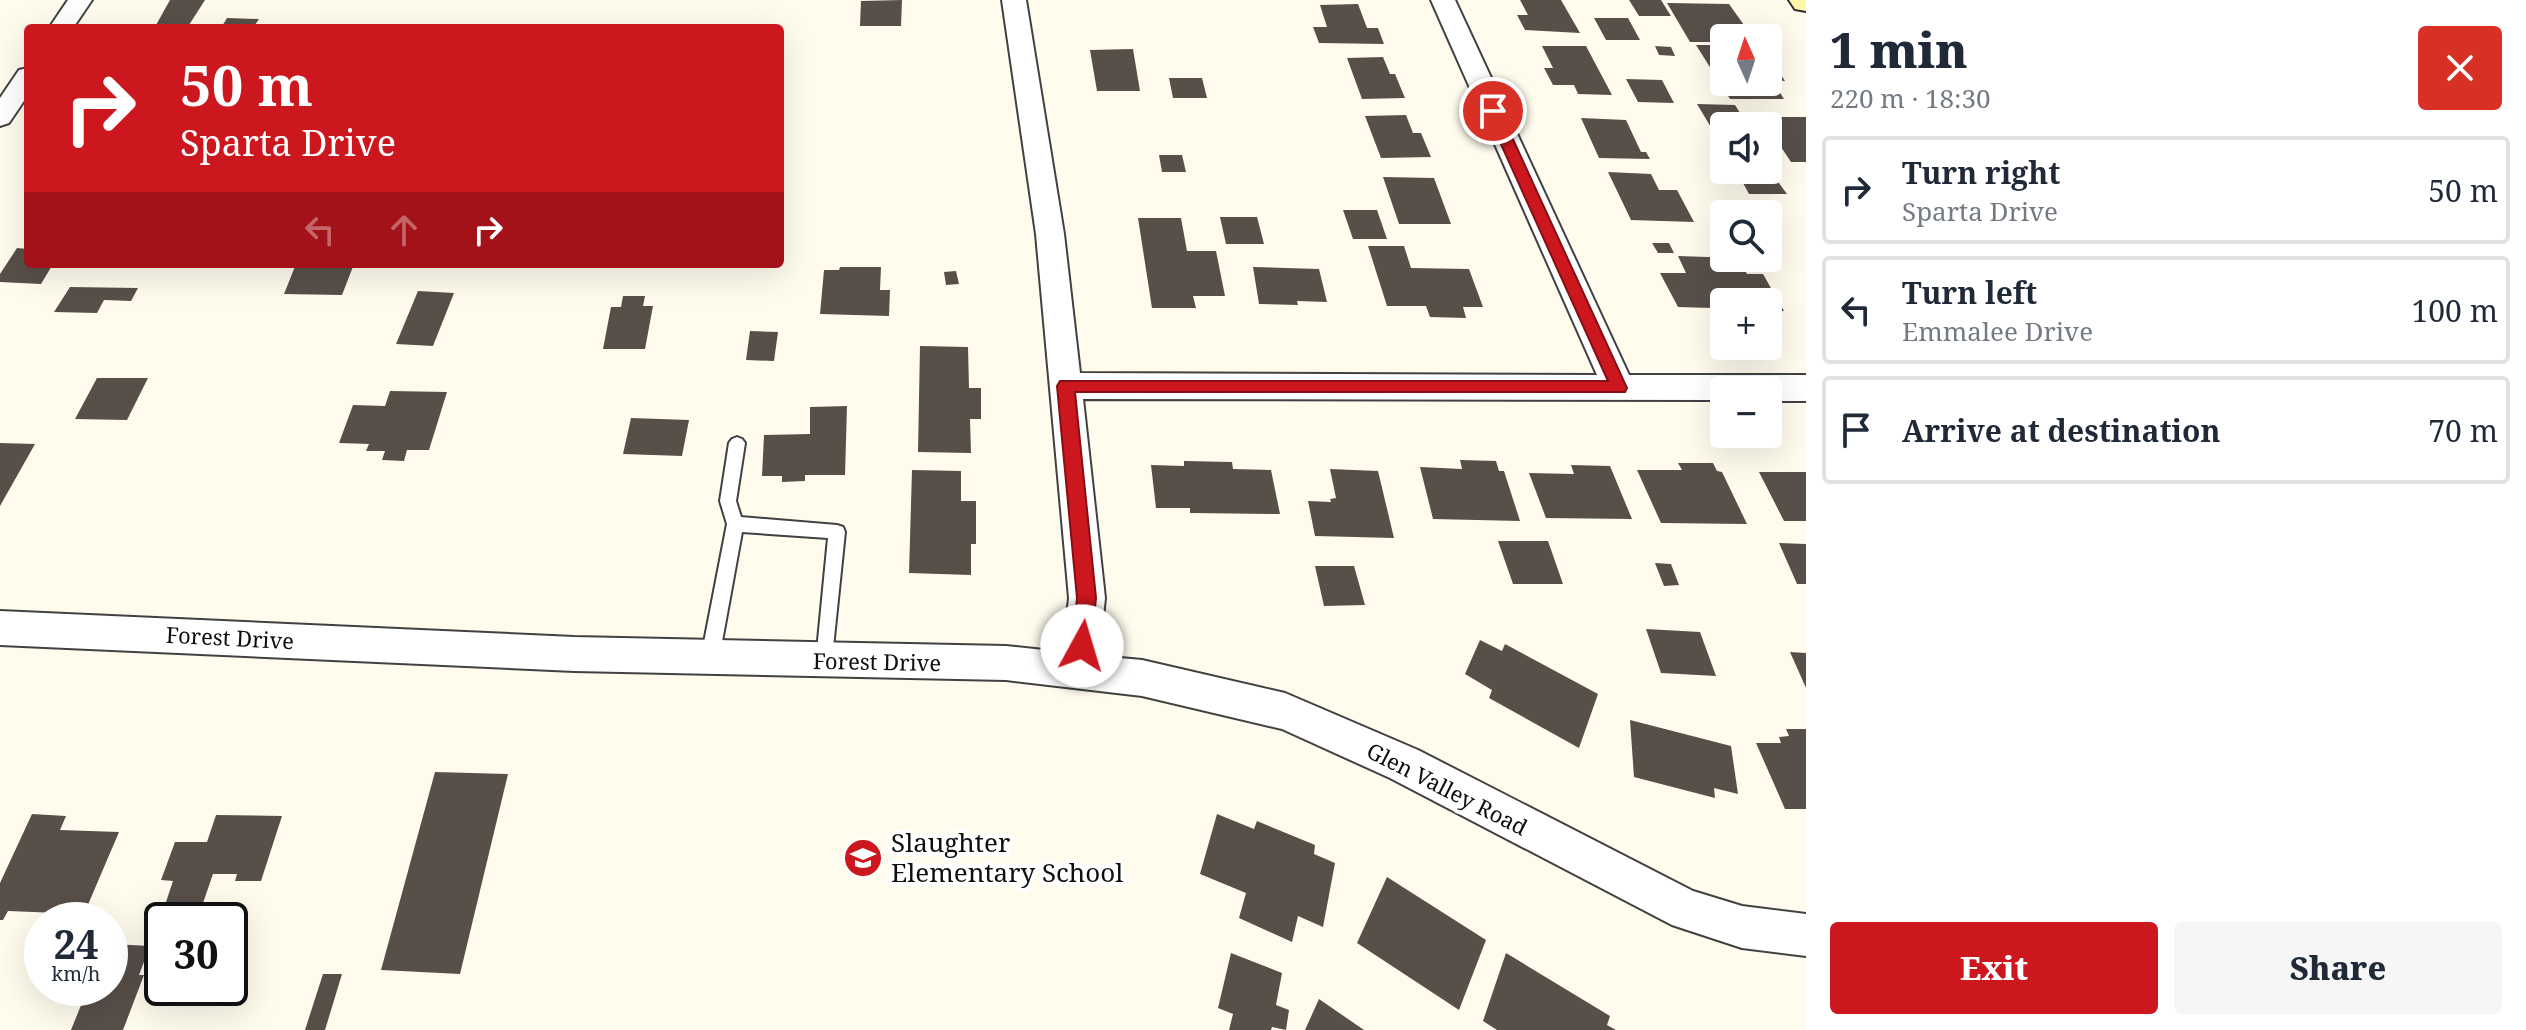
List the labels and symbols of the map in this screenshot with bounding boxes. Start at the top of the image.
north arrow [1710,24,1782,96]
pin [1459,77,1527,145]
position arrow [1040,604,1124,688]
street label: Forest Drive [165,619,295,655]
street label: Forest Drive [813,645,941,677]
street label: Glen Valley Road [1362,735,1533,842]
place label: Slaughter Elementary School [891,824,1123,890]
school or university icon: Slaughter Elementary School [842,837,884,879]
speed limit sign: 30 [144,902,248,1006]

